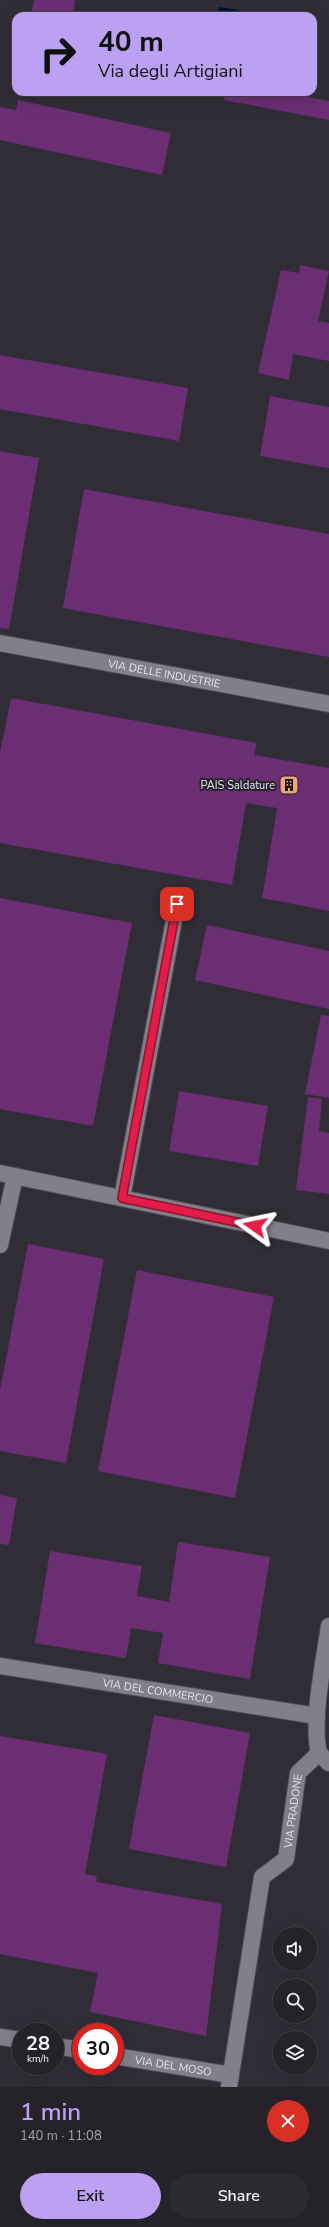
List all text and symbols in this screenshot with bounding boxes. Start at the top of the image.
text: 40 m [98,23,164,61]
icon: right [32,28,84,80]
text: Via degli Artigiani [98,59,243,83]
street label: VIA DELLE INDUSTRIE [106,655,222,691]
building icon: PAIS Saldature [278,774,300,796]
place label: PAIS Saldature [201,778,275,793]
pin [160,887,194,921]
icon: arrive [166,893,188,915]
position arrow [234,1205,276,1247]
street label: VIA DEL COMMERCIO [101,1675,214,1707]
street label: VIA PRADONE [280,1773,305,1850]
map controls [273,1927,317,2075]
button: sound [273,1927,317,1971]
button: search [273,1979,317,2023]
speed limit sign: 30 [72,2023,124,2075]
text: 28 [26,2030,50,2057]
button: layers [273,2031,317,2075]
text: km/h [27,2052,49,2066]
street label: VIA DEL MOSO [133,2052,213,2079]
text: 1 min [20,2096,81,2128]
button: close [267,2100,309,2142]
text: 140 m · 11:08 [20,2127,102,2145]
button: Exit [20,2173,161,2219]
button: Share [169,2173,309,2219]

